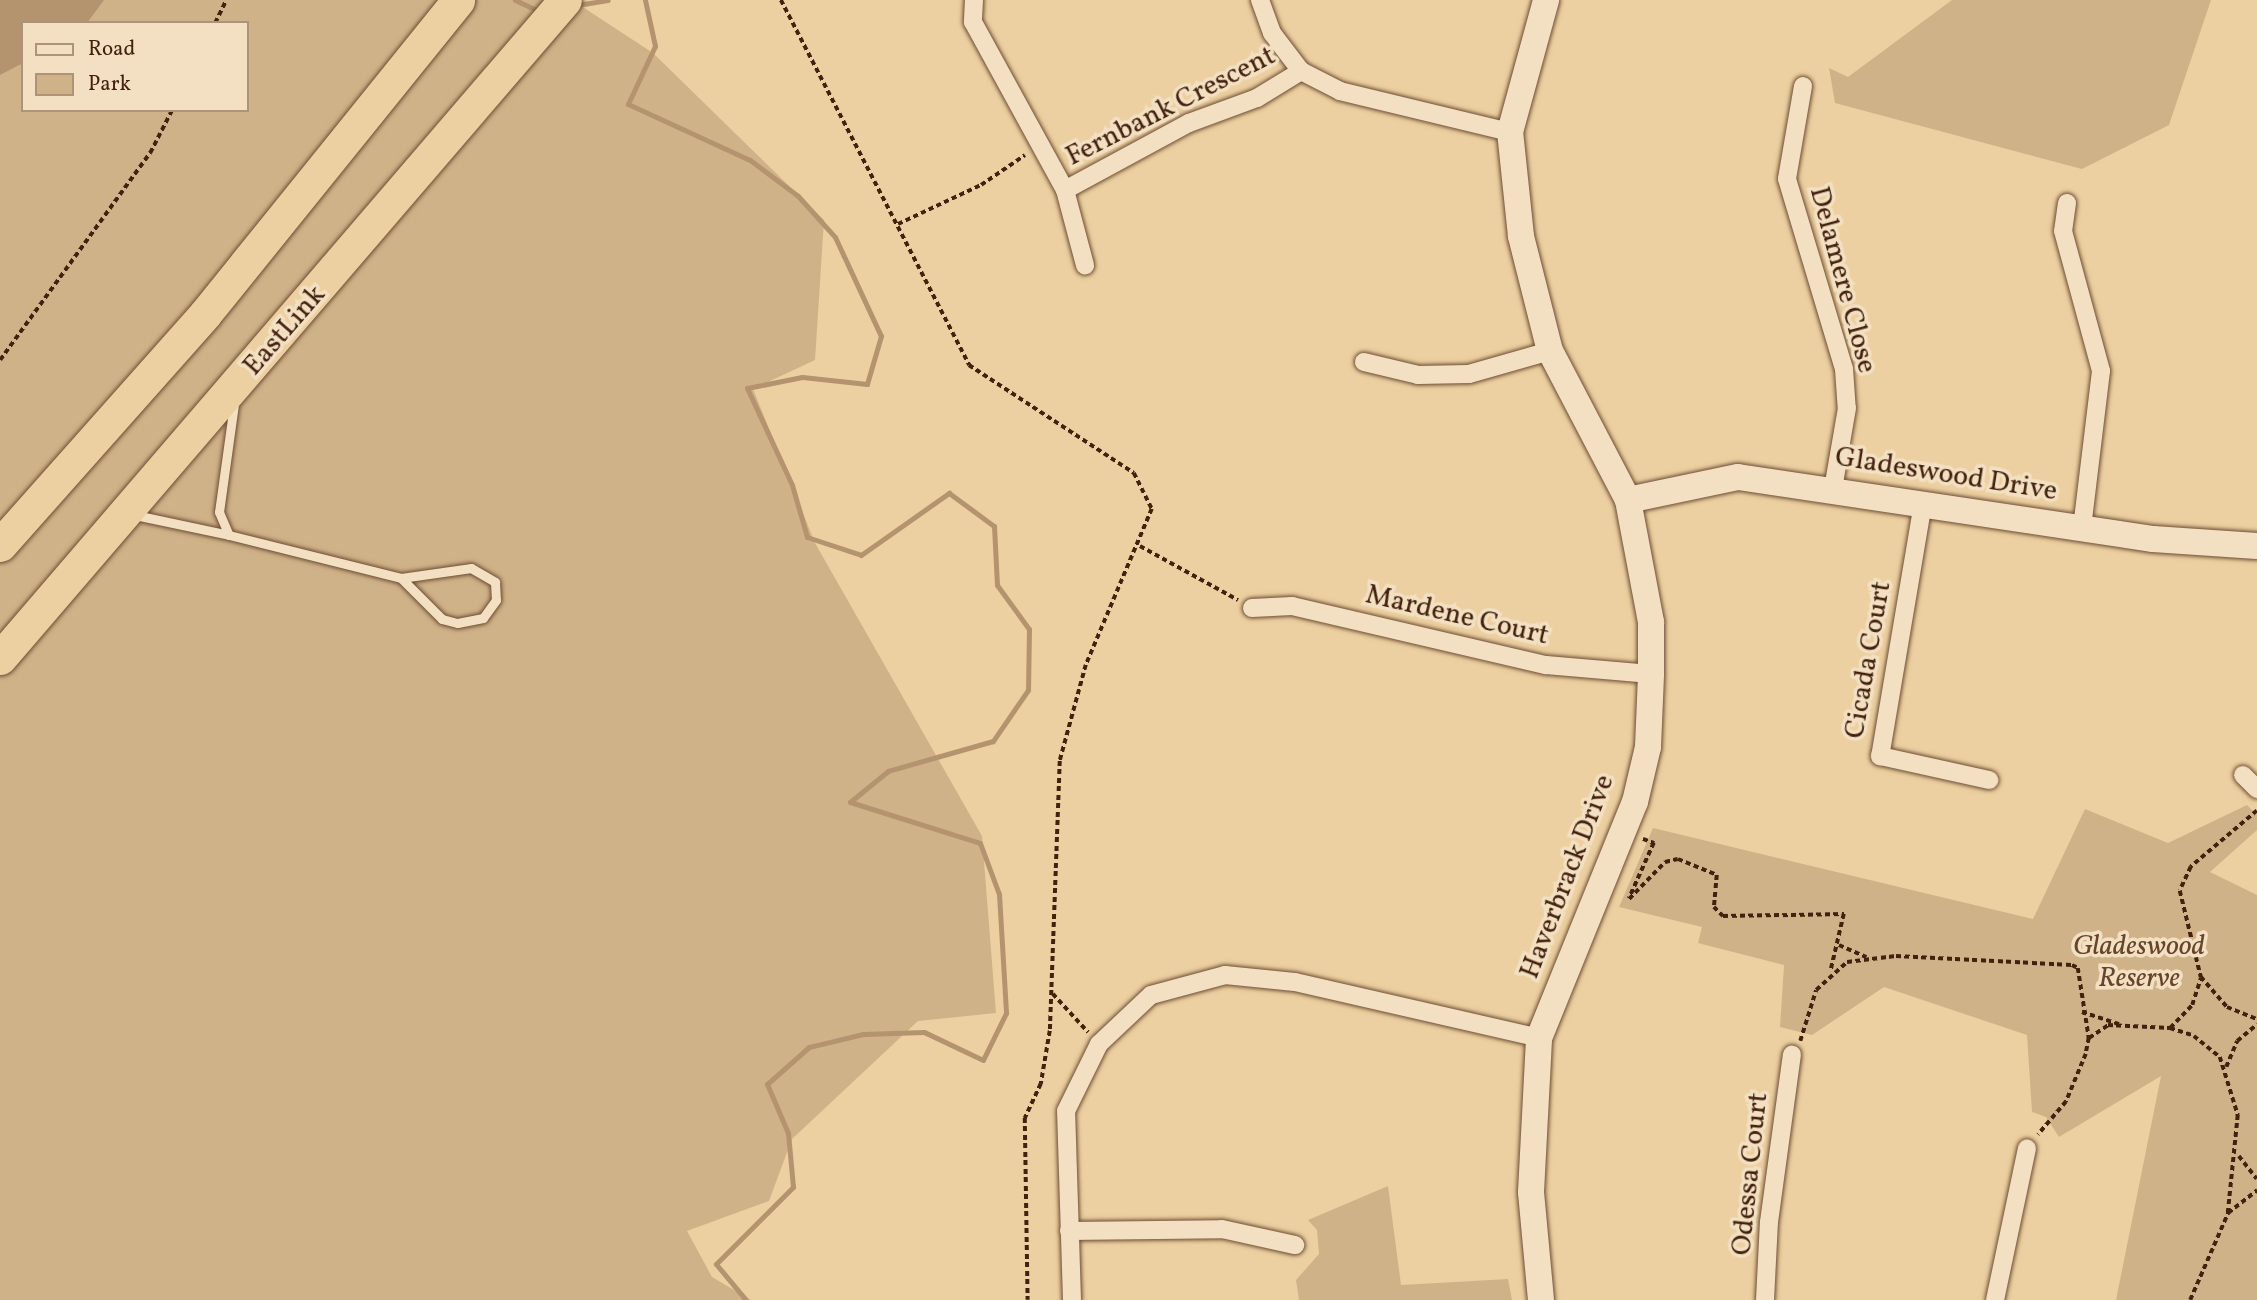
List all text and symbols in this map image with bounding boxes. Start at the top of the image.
legend [21,21,248,112]
text: Road [88,35,135,64]
street label: Fernbank Crescent [1061,40,1281,174]
text: Park [88,70,131,99]
street label: Delamere Close [1801,183,1883,377]
street label: EastLink [237,279,333,383]
street label: Gladeswood Drive [1833,441,2059,509]
street label: Mardene Court [1362,579,1552,653]
street label: Cicada Court [1839,579,1899,741]
street label: Haverbrack Drive [1514,770,1622,984]
park label: Gladeswood Reserve [2073,930,2205,996]
street label: Odessa Court [1726,1091,1776,1257]

